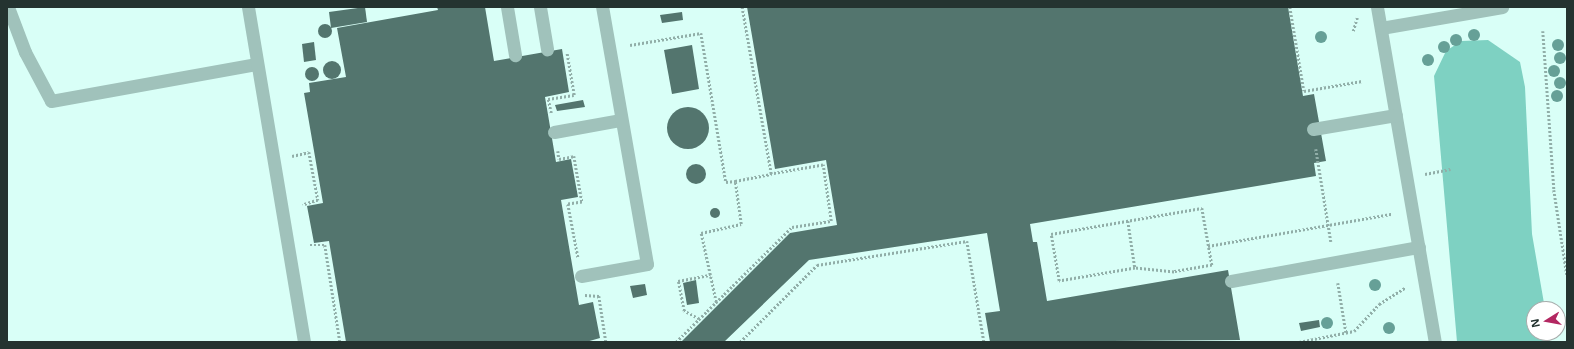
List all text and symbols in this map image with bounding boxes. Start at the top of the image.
north arrow [1526,301,1566,341]
text: N [1526,317,1543,329]

